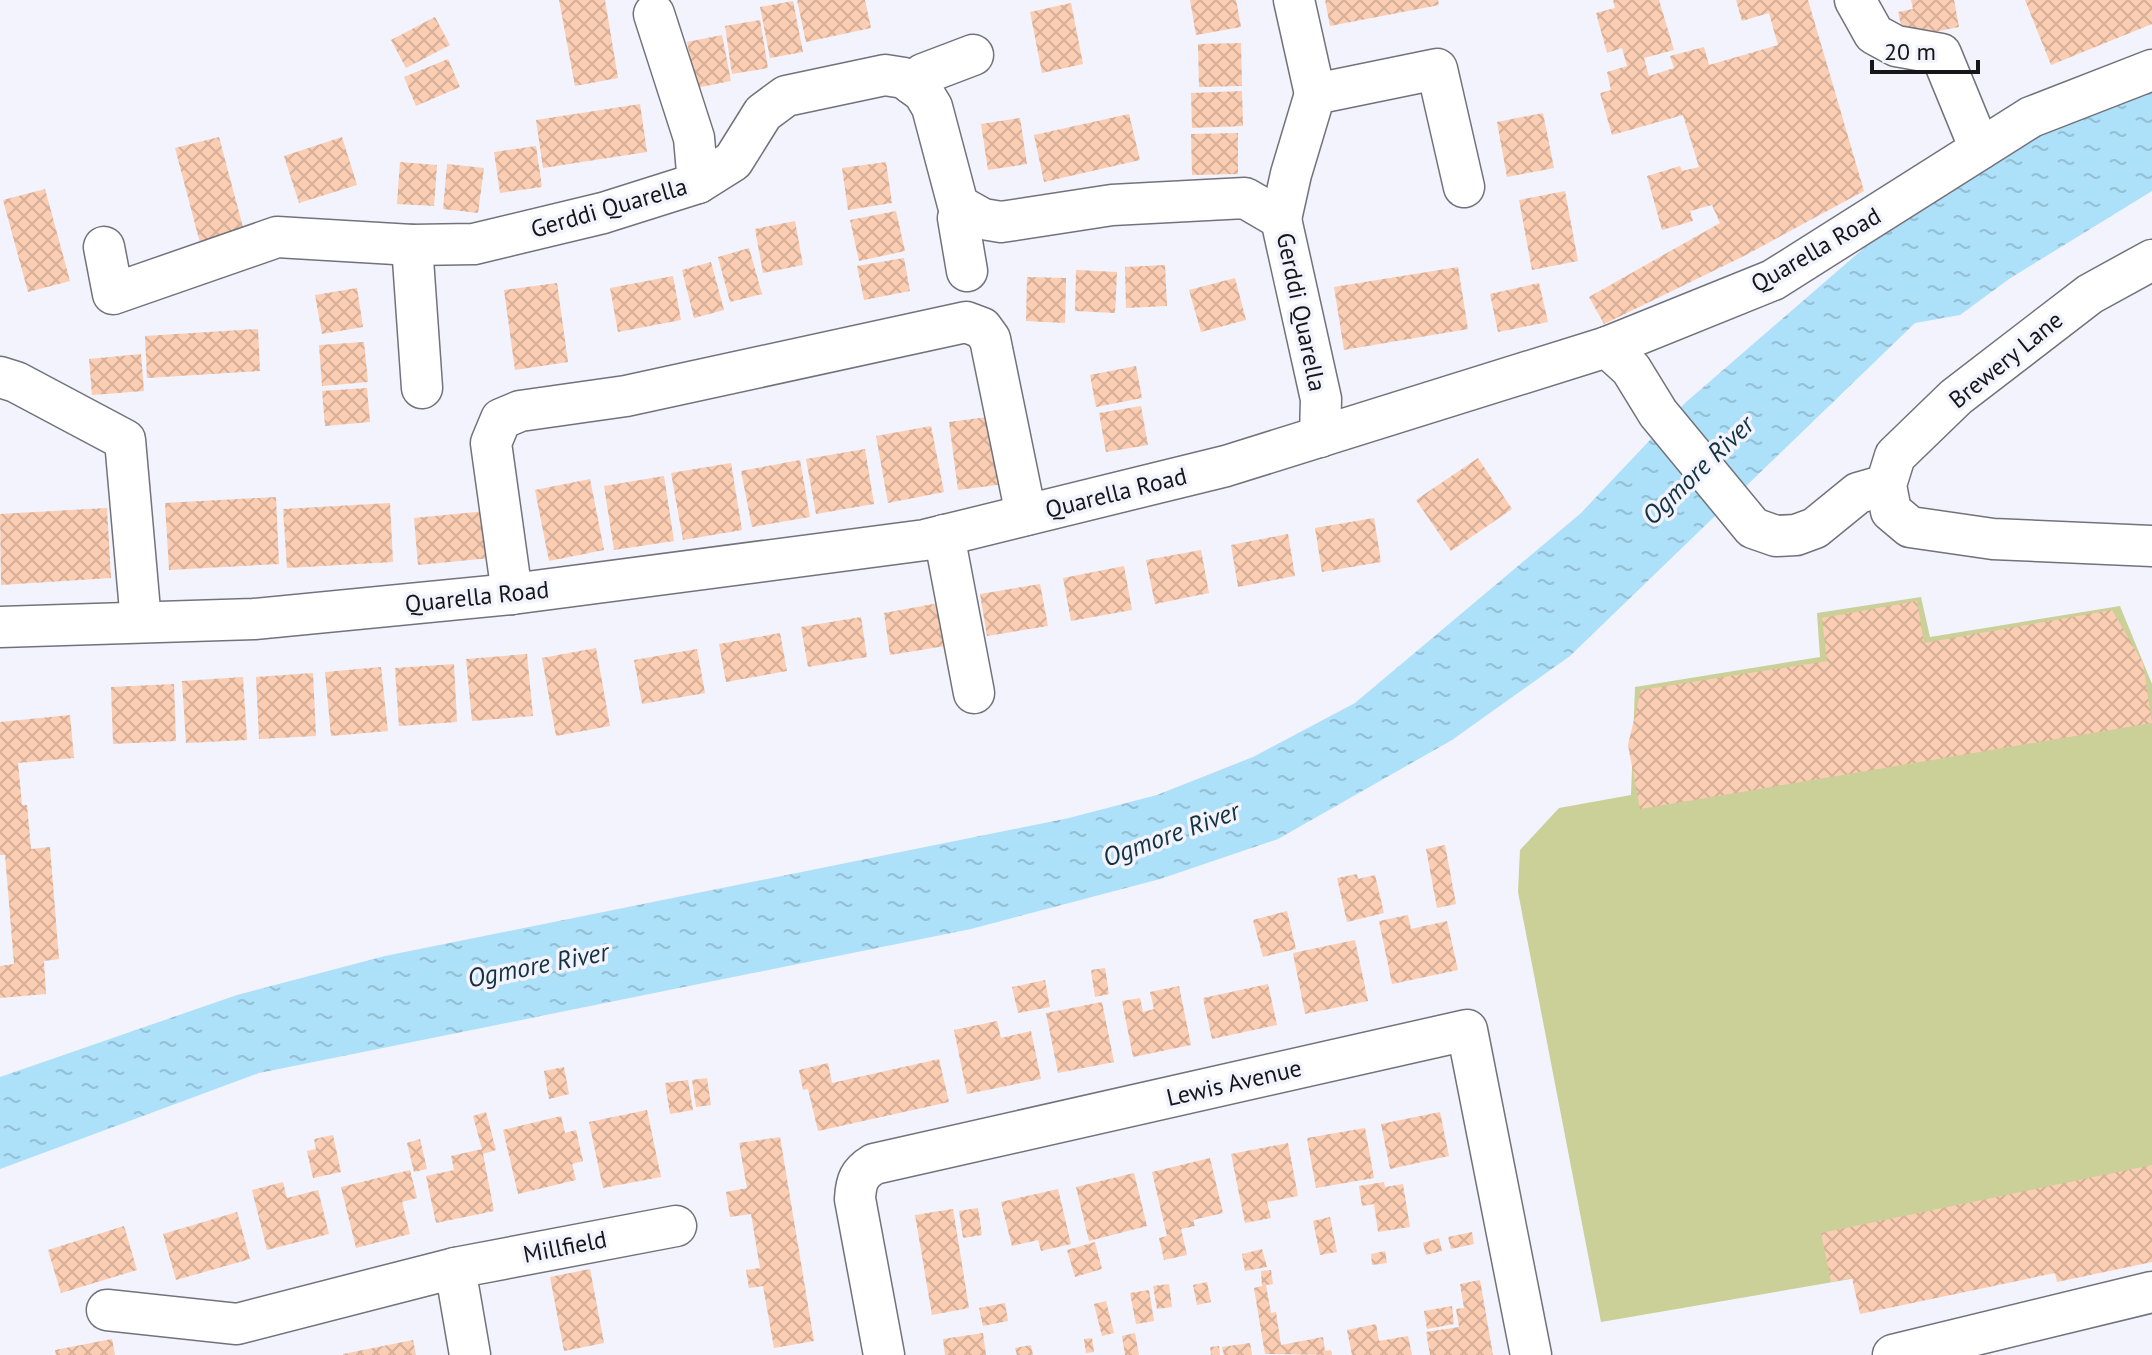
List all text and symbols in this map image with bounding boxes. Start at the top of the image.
scale bar [1872,24,1978,74]
text: 20 m [1884,36,1936,67]
street label: Gerddi Quarella [527,170,691,245]
street label: Quarella Road [1745,200,1886,299]
street label: Gerddi Quarella [1270,230,1333,394]
street label: Brewery Lane [1942,304,2069,415]
water label: Ogmore River [1635,407,1762,531]
street label: Quarella Road [1042,460,1190,525]
street label: Quarella Road [403,574,551,619]
water label: Ogmore River [1098,793,1245,874]
water label: Ogmore River [465,934,613,994]
street label: Lewis Avenue [1163,1052,1304,1113]
street label: Millfield [520,1223,609,1270]

